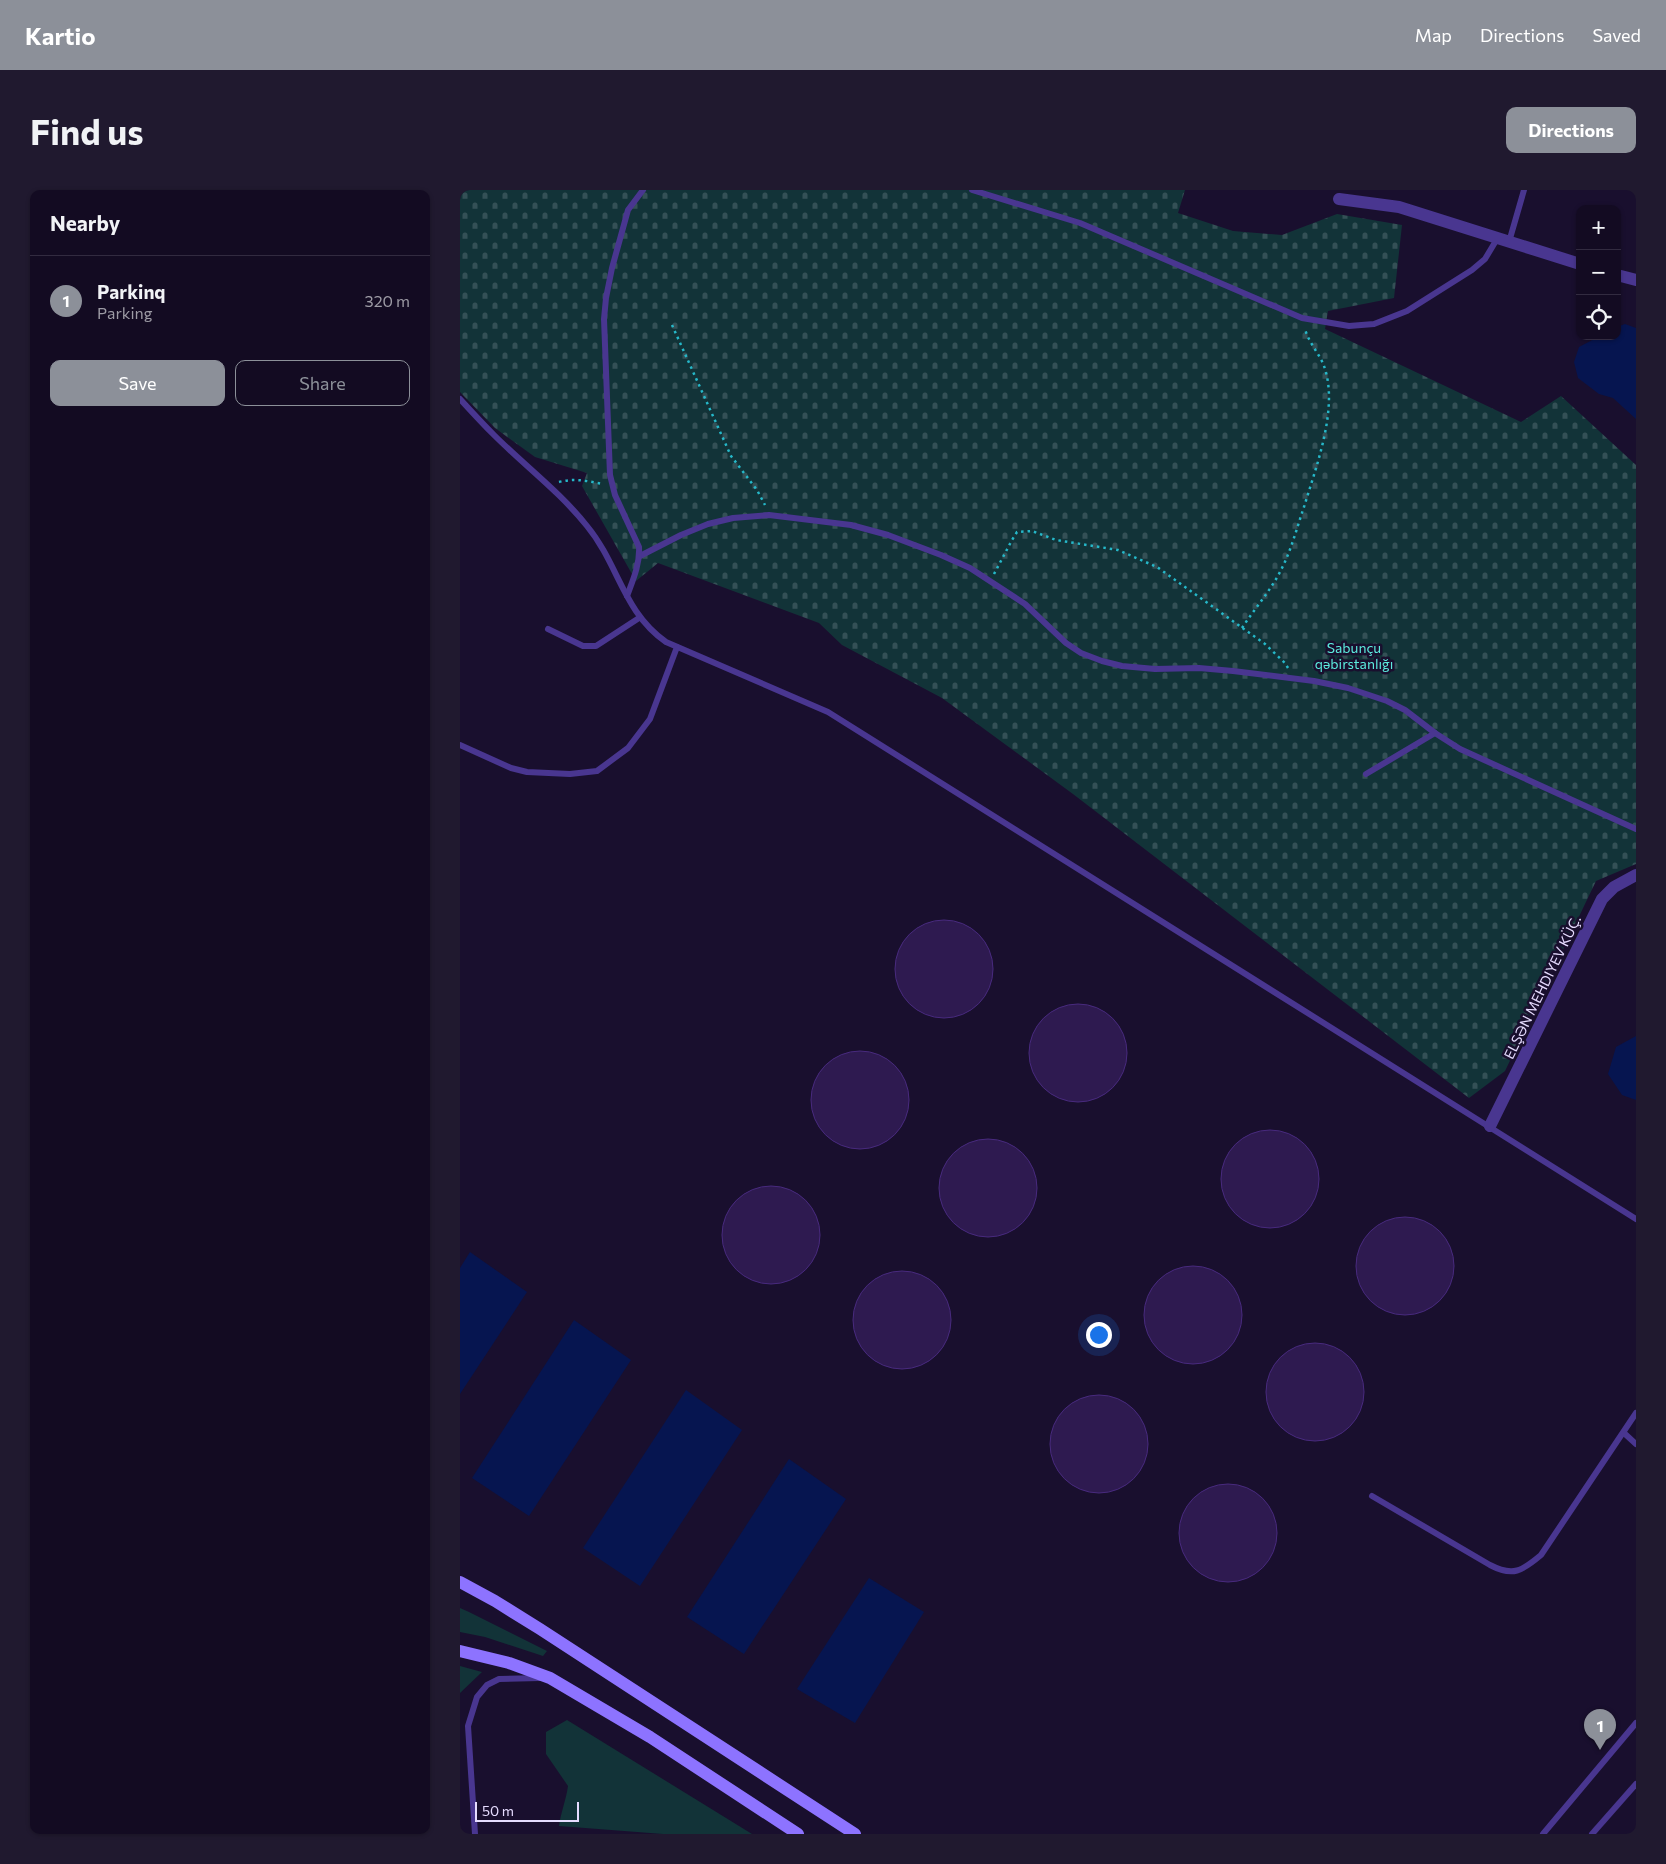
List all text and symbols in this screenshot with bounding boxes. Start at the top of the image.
text: Kartio [25,21,95,50]
text: Map [1415,24,1452,46]
text: Directions [1480,24,1564,46]
text: Saved [1592,24,1641,46]
button: Directions [1506,107,1636,153]
text: Find us [30,109,144,152]
map controls [1576,205,1621,340]
button: + [1576,205,1621,250]
text: Nearby [50,210,120,235]
button: − [1576,250,1621,295]
text: Parkinq [97,280,166,303]
text: 1 [62,291,70,310]
text: 320 m [365,291,410,310]
button: locate [1576,295,1621,340]
text: Parking [97,303,152,322]
button: Save [50,360,225,406]
button: Share [235,360,410,406]
park label: Sabunçu qəbirstanlığı [1315,639,1393,672]
street label: ELŞƏN MEHDIYEV KÜÇ. [1500,913,1584,1061]
your location [1086,1322,1112,1348]
pin: 1 [1584,1709,1616,1750]
scale bar [475,1799,579,1822]
text: 50 m [482,1802,514,1819]

